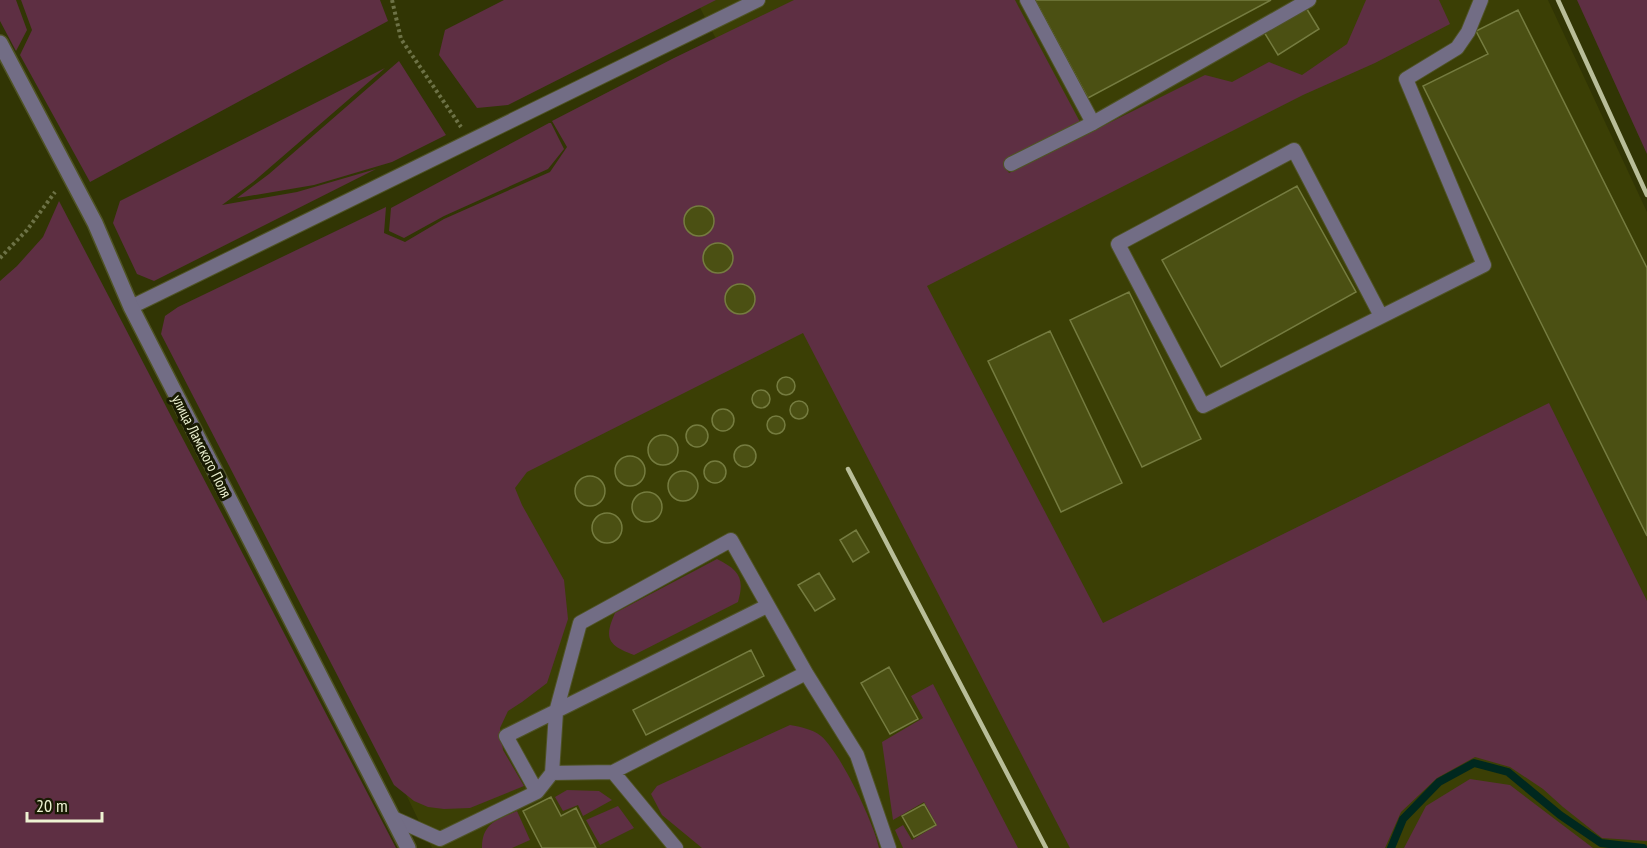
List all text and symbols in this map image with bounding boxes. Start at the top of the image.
street label: улица Ламского Поля [168,391,236,501]
scale bar [27,785,102,823]
text: 20 m [36,794,68,817]

